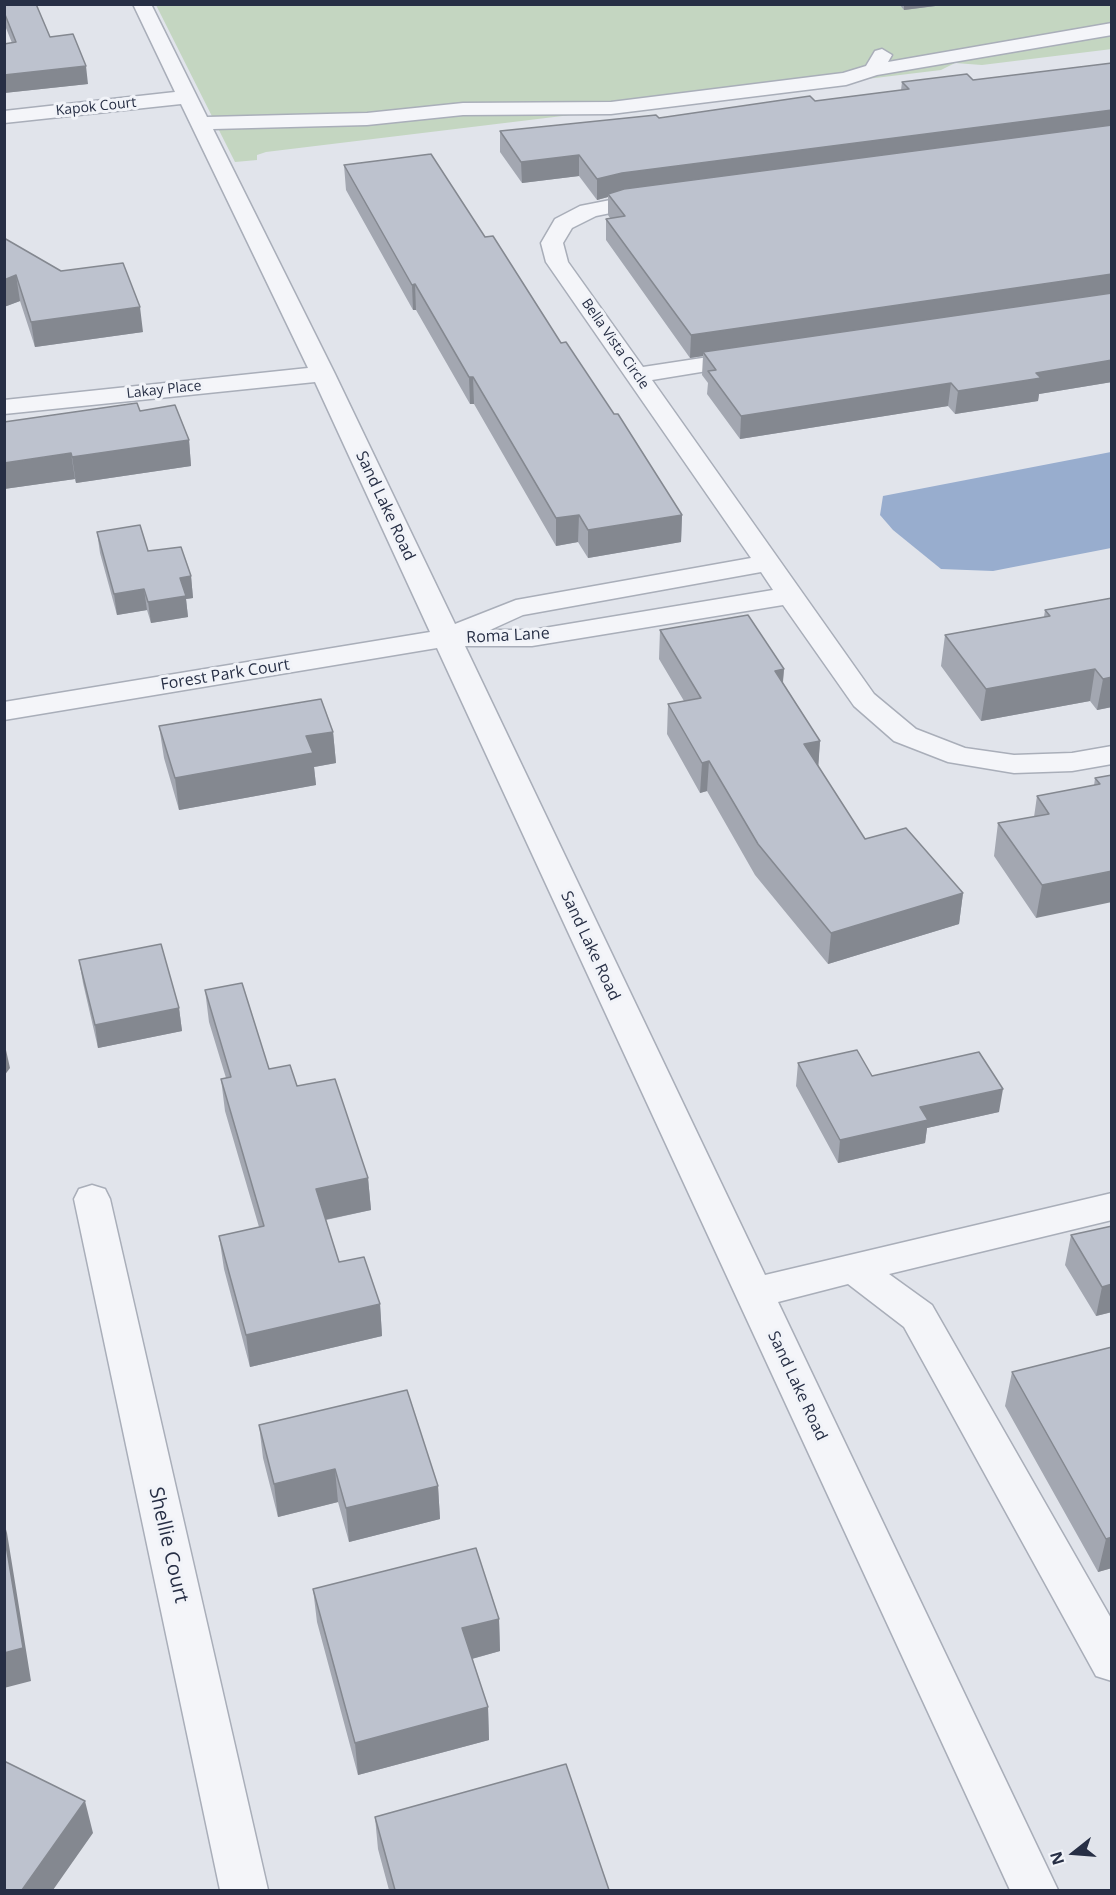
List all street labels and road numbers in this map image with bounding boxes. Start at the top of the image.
street label: Kapok Court [55,94,137,120]
street label: Bella Vista Circle [578,296,652,392]
street label: Lakay Place [126,378,202,402]
street label: Sand Lake Road [351,448,419,564]
street label: Roma Lane [466,624,550,648]
street label: Forest Park Court [159,655,291,695]
street label: Sand Lake Road [556,888,624,1004]
street label: Sand Lake Road [763,1328,831,1444]
street label: Shellie Court [143,1485,193,1605]

